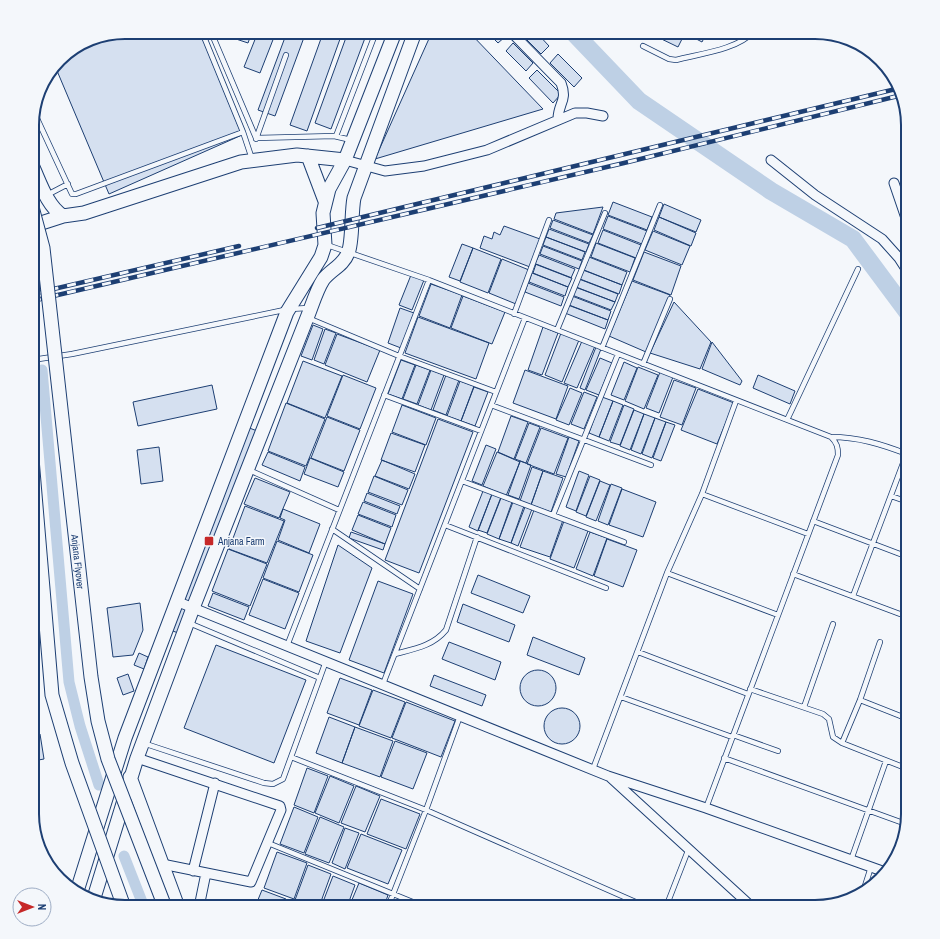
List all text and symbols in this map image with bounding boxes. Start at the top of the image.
street label: Anjana Flyover [68,533,87,590]
marker: Anjana Farm [203,535,215,547]
place label: Anjana Farm [217,535,265,548]
north arrow [12,887,52,927]
text: N [35,904,49,910]

